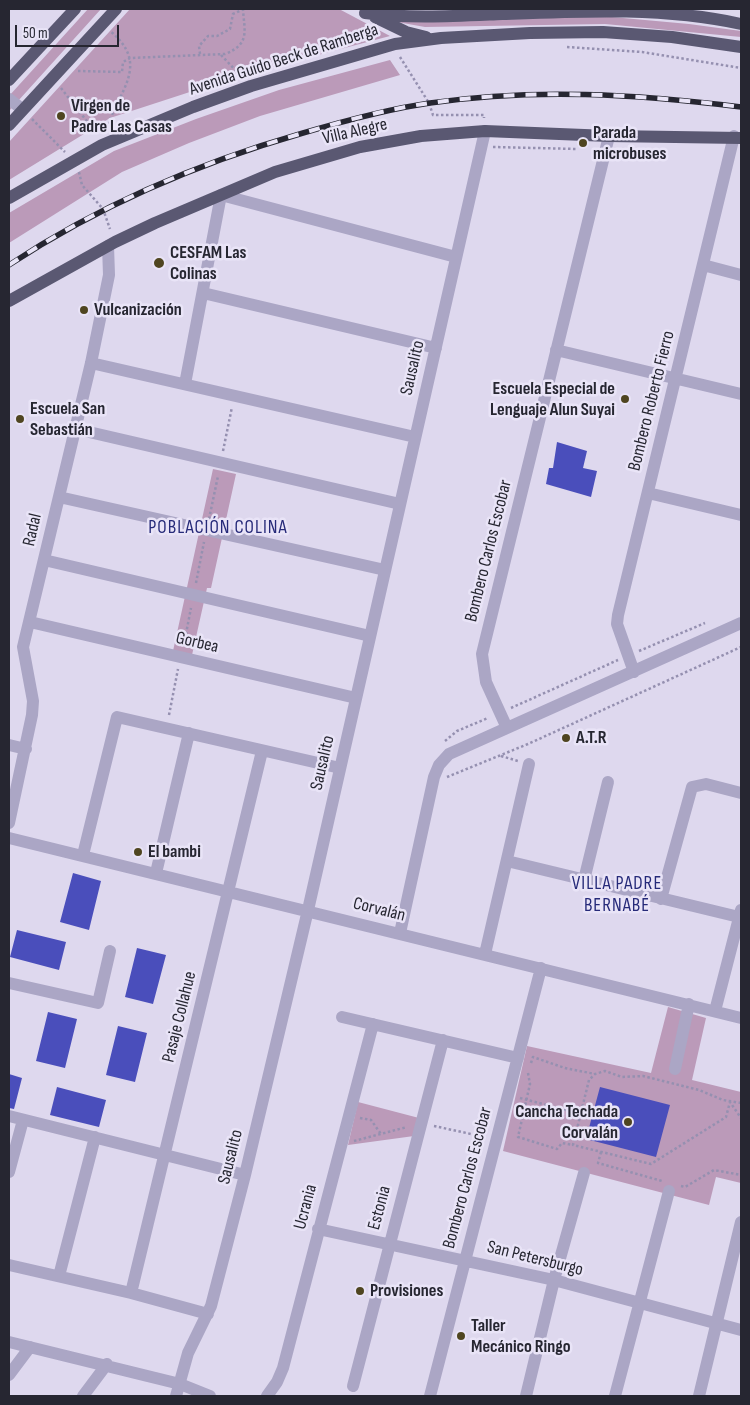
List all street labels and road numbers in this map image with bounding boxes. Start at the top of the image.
street label: Avenida Guido Beck de Ramberga [187,19,381,101]
street label: Villa Alegre [321,114,389,150]
street label: Bombero Roberto Fierro [624,329,680,473]
street label: Sausalito [396,339,430,397]
street label: Bombero Carlos Escobar [461,478,517,624]
street label: Radal [19,512,47,548]
street label: Gorbea [173,628,221,658]
street label: Sausalito [306,734,340,792]
street label: Corvalán [351,893,407,927]
street label: Pasaje Collahue [158,969,202,1065]
street label: Bombero Carlos Escobar [439,1105,497,1251]
street label: Sausalito [214,1128,248,1186]
street label: Ucrania [290,1182,322,1232]
street label: Estonia [364,1184,396,1232]
street label: San Petersburgo [485,1237,585,1281]

